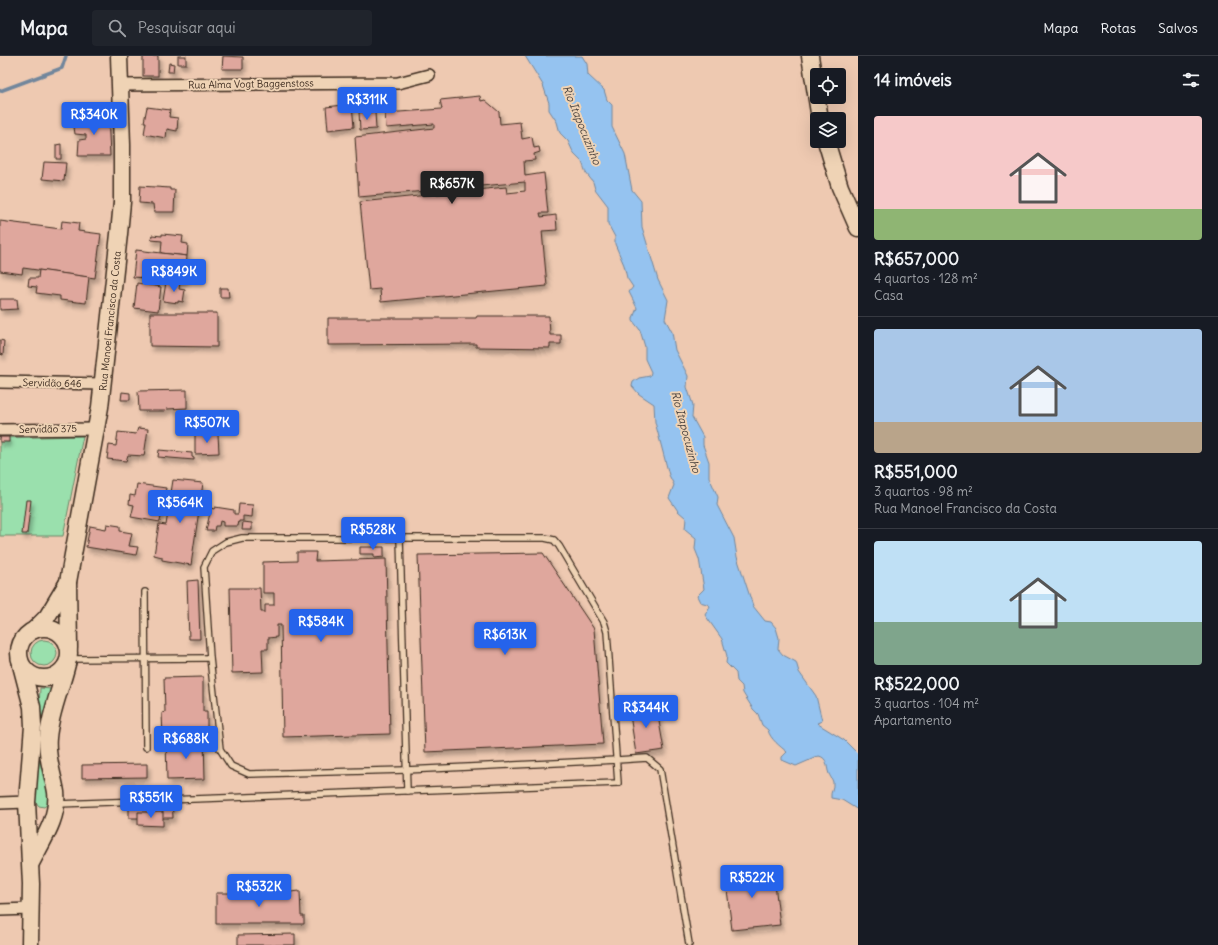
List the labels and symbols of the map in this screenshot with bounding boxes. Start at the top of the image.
street label: Rua Alma Vogt Baggenstoss [188,76,314,92]
water label: Rio Itapocuzinho [560,83,605,167]
pin: R$311K [334,87,400,121]
pin: R$340K [61,102,127,136]
pin: R$657K [419,171,485,205]
street label: Rua Manoel Francisco da Costa [96,250,124,392]
pin: R$849K [141,259,207,293]
street label: Servidão 646 [22,376,82,390]
water label: Rio Itapocuzinho [668,390,704,475]
pin: R$507K [174,410,240,444]
street label: Servidão 375 [19,422,77,436]
pin: R$564K [147,490,213,524]
pin: R$528K [340,517,406,551]
pin: R$584K [288,609,354,643]
pin: R$613K [472,622,538,656]
pin: R$344K [613,695,679,729]
pin: R$688K [153,726,219,760]
pin: R$551K [118,785,184,819]
pin: R$522K [719,865,785,899]
pin: R$532K [226,874,292,908]

